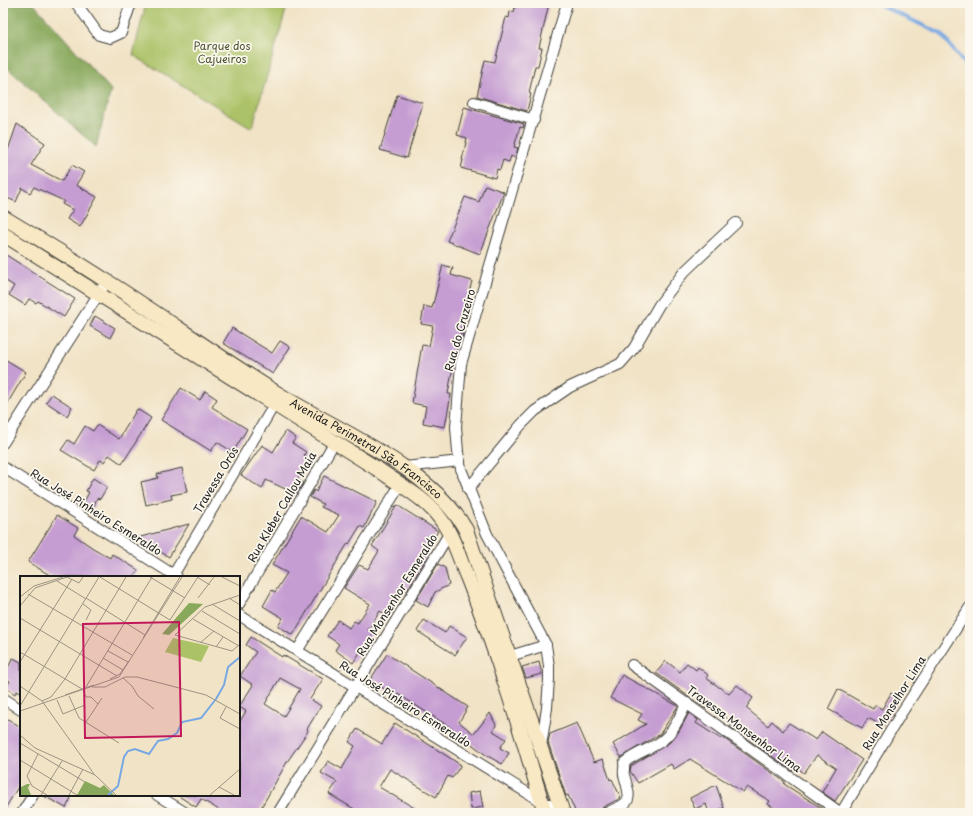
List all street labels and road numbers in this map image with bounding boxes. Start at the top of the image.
street label: Rua do Cruzeiro [440,287,479,373]
street label: Avenida Perimetral São Francisco [287,394,446,503]
street label: Travessa Orós [189,443,242,516]
street label: Rua Kleber Callou Maia [243,448,320,565]
street label: Rua José Pinheiro Esmeraldo [27,464,165,559]
street label: Rua Monsenhor Esmeraldo [352,530,441,659]
street label: Rua Monselhor Lima [858,652,930,753]
street label: Rua José Pinheiro Esmeraldo [336,656,474,751]
street label: Travessa Monsenhor Lima [683,681,805,776]

